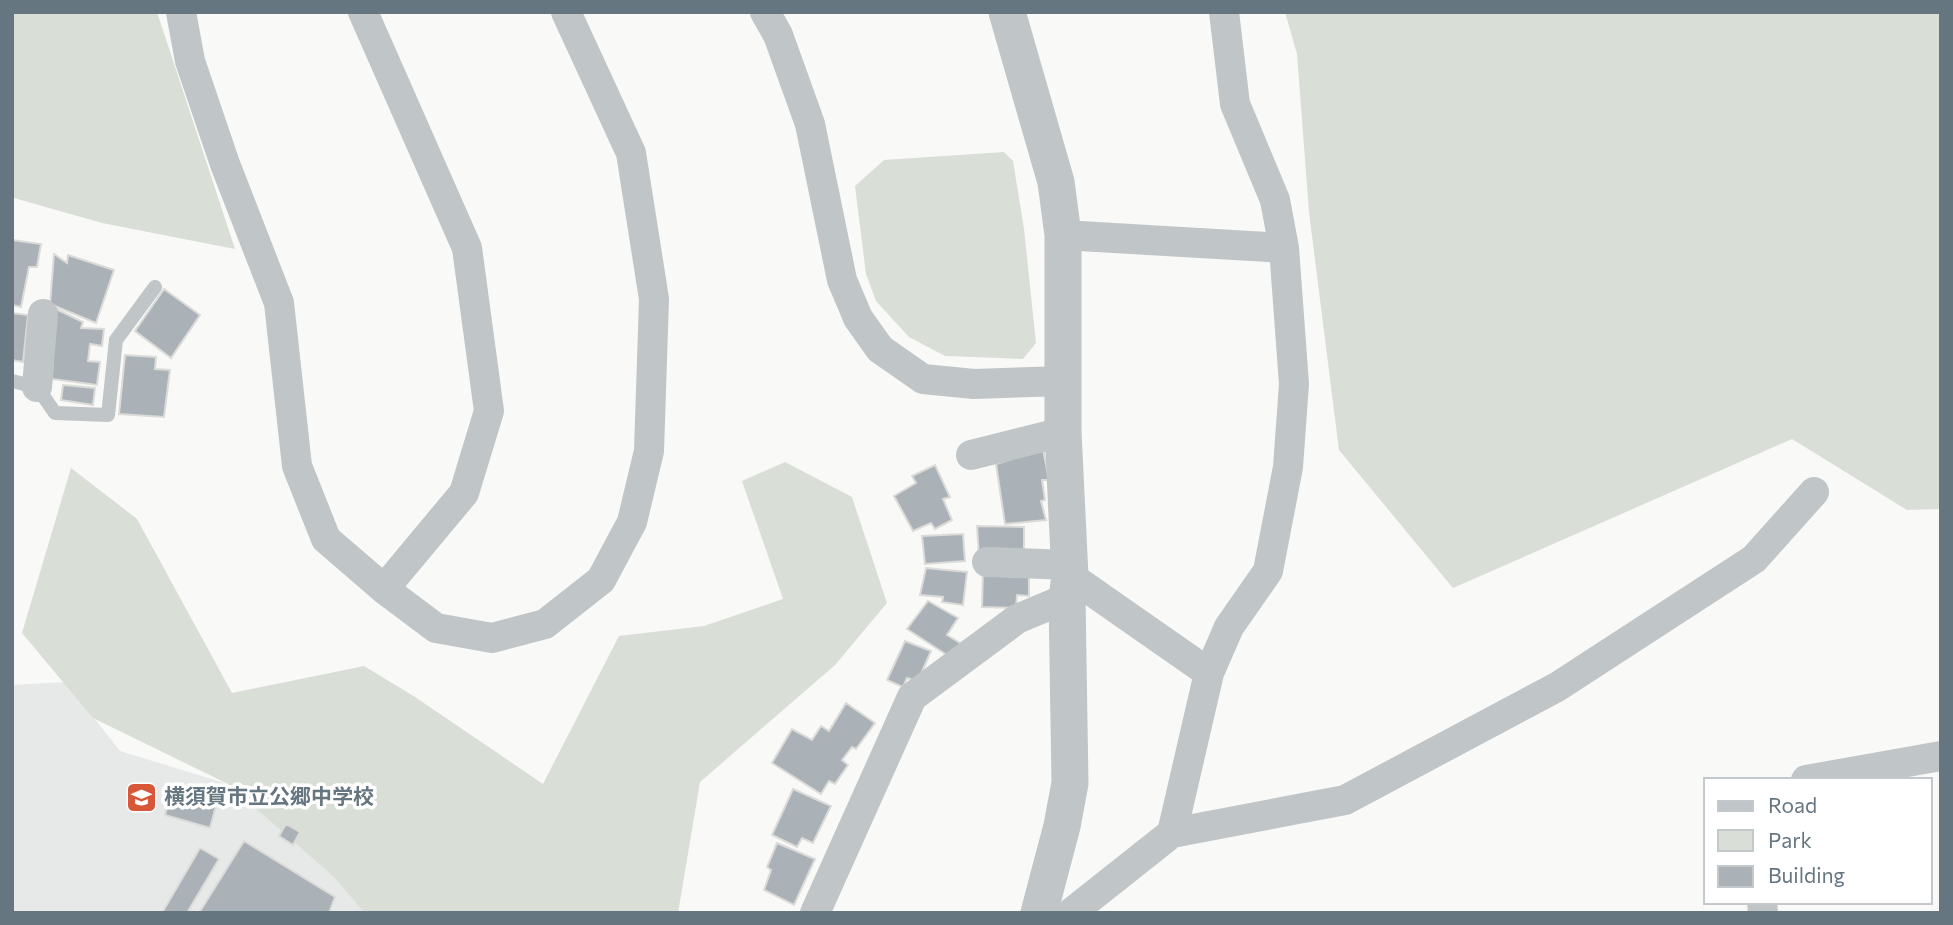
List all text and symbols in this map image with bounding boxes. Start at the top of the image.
legend [1704,778,1932,904]
school or university icon: 横須賀市立公郷中学校 [124,780,158,814]
place label: 横須賀市立公郷中学校 [164,783,374,808]
text: Road [1768,792,1817,817]
text: Park [1768,827,1812,852]
text: Building [1768,862,1845,887]

